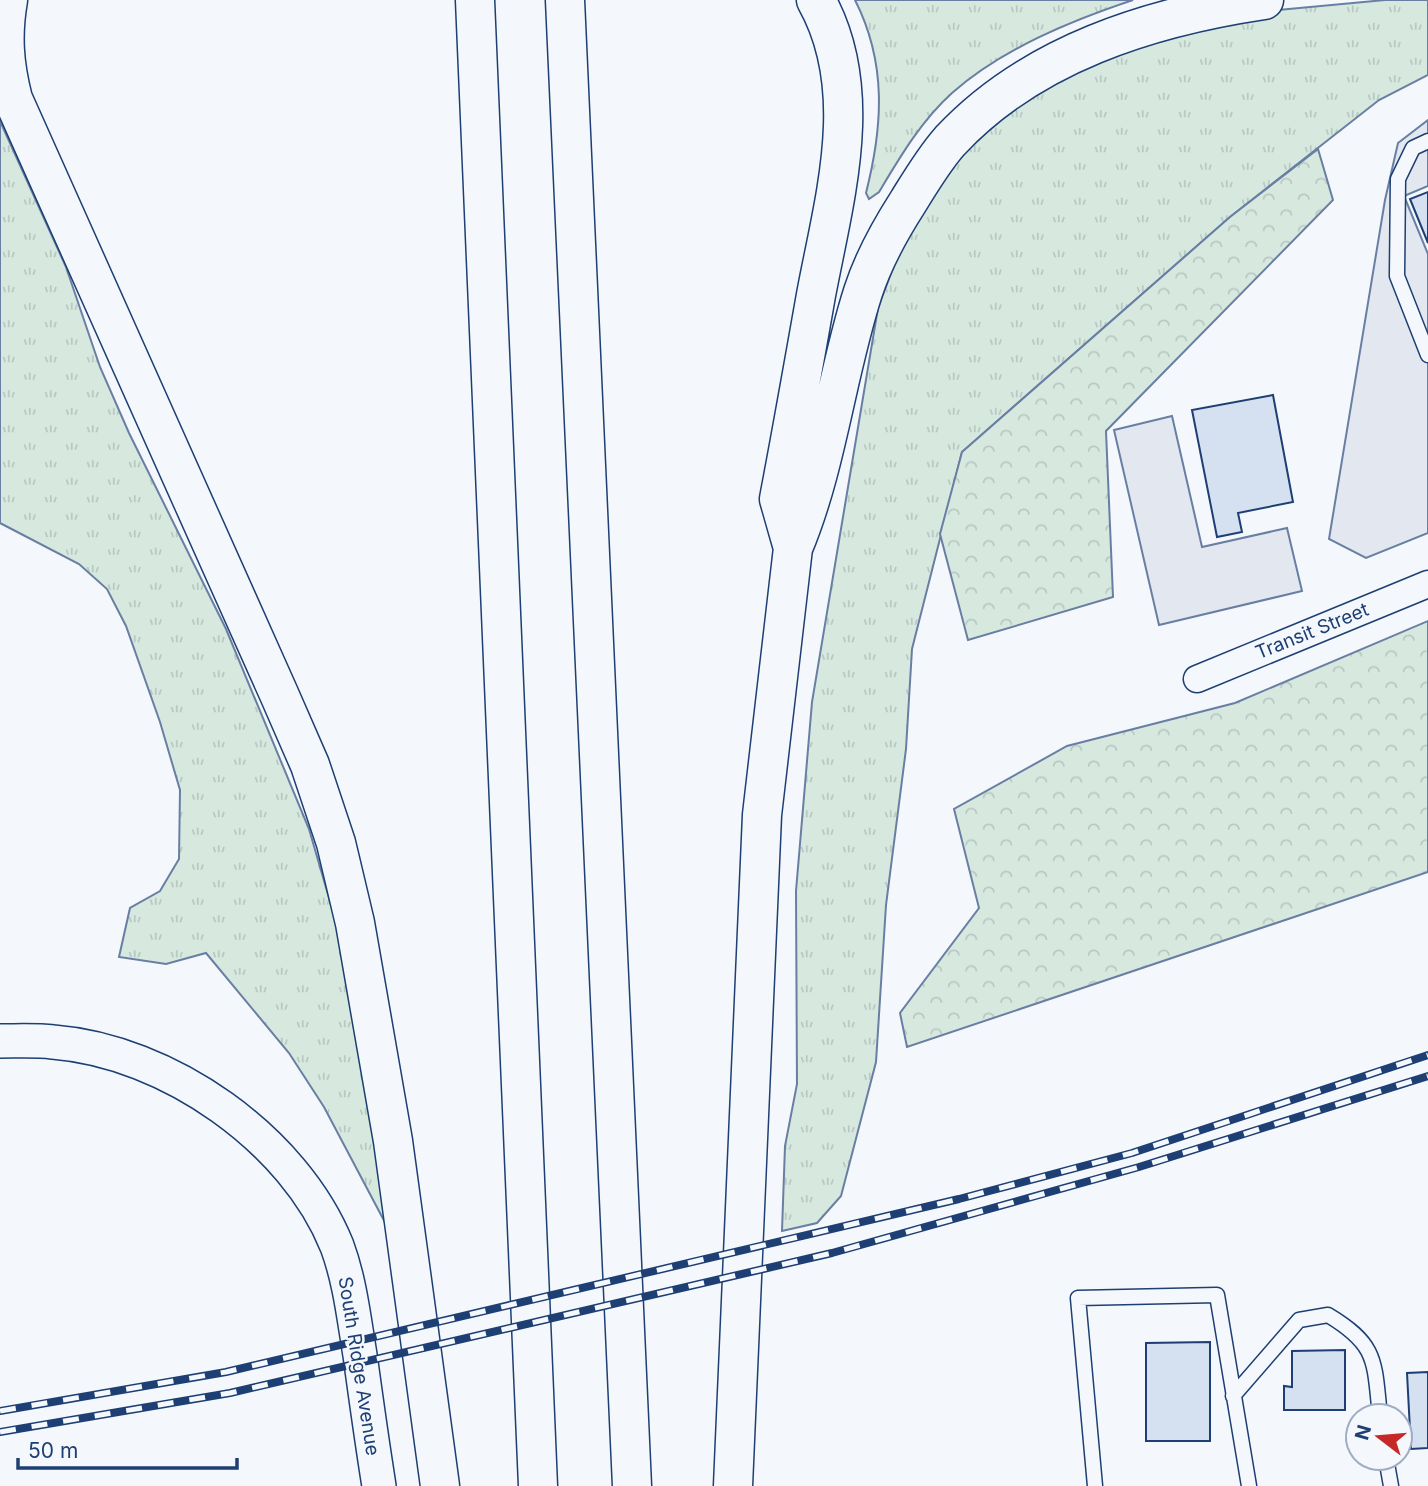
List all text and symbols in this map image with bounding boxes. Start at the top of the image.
street label: Transit Street [1252,598,1372,664]
street label: South Ridge Avenue [333,1275,385,1457]
north arrow [1344,1402,1414,1472]
text: N [1350,1422,1376,1443]
scale bar [18,1426,236,1470]
text: 50 m [28,1438,78,1463]

